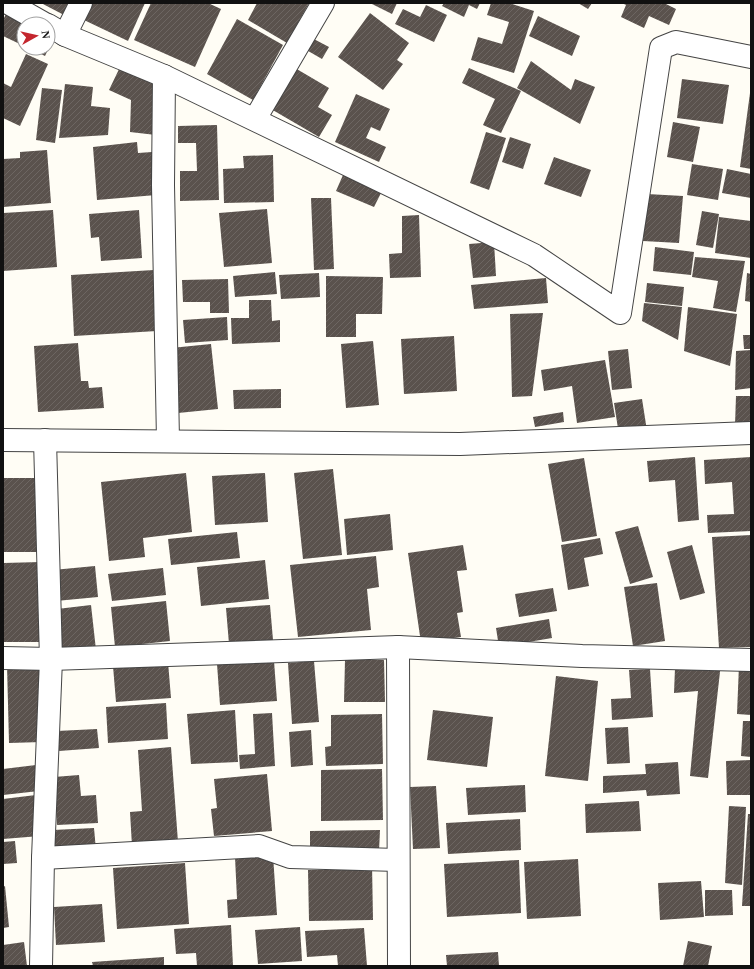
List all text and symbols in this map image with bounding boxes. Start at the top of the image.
north arrow [16,16,56,56]
text: N [39,30,52,39]

